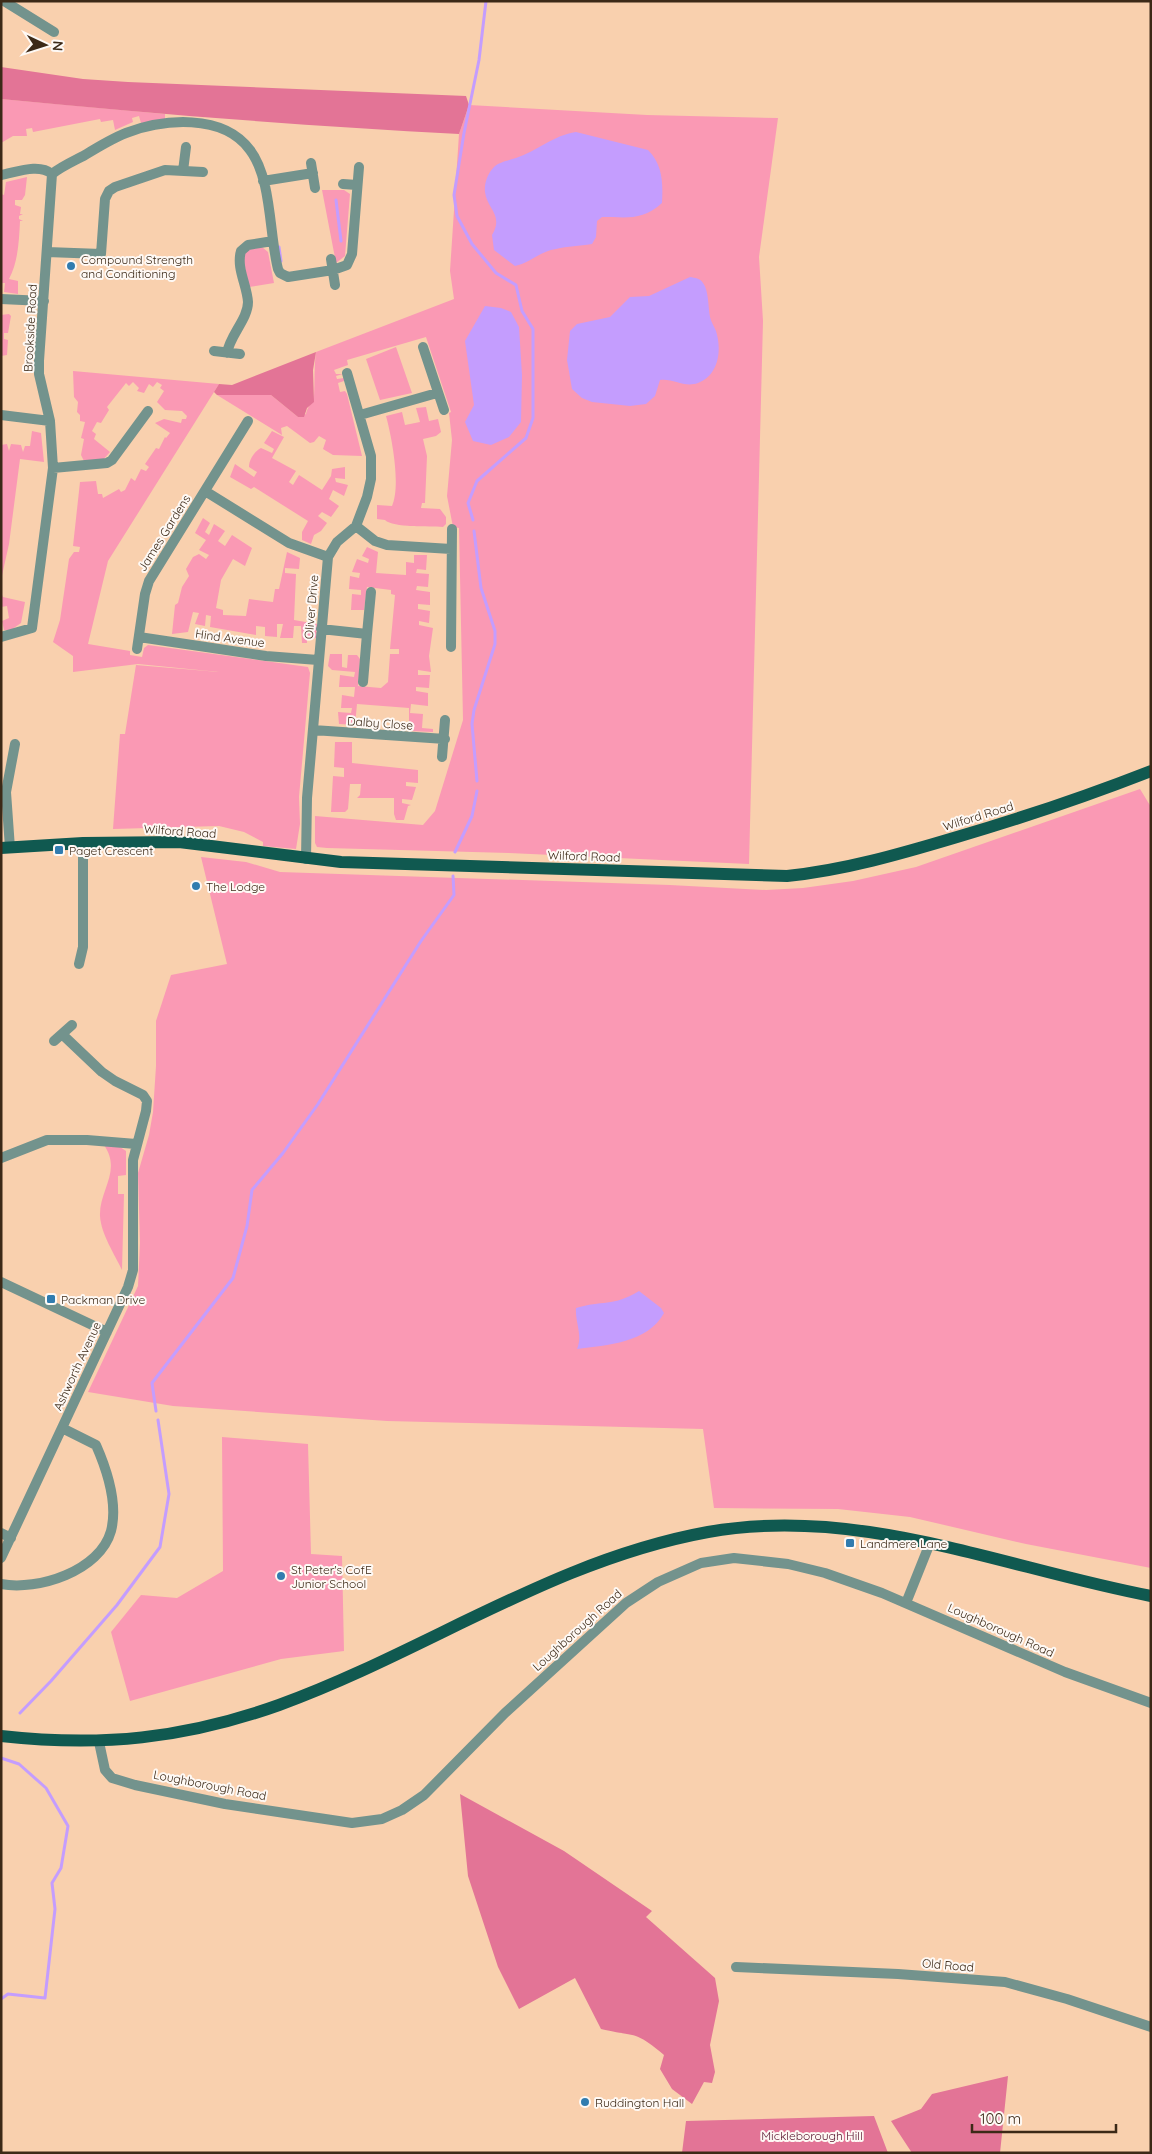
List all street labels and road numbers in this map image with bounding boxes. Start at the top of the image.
street label: Brookside Road [20,284,40,372]
street label: James Gardens [134,492,194,574]
street label: Oliver Drive [301,574,321,640]
street label: Hind Avenue [194,626,266,650]
street label: Dalby Close [346,713,414,733]
street label: Wilford Road [941,798,1015,834]
street label: Wilford Road [143,821,217,841]
street label: Wilford Road [547,847,621,865]
street label: Ashworth Avenue [50,1319,104,1413]
street label: Loughborough Road [529,1586,625,1674]
street label: Loughborough Road [945,1600,1057,1660]
street label: Loughborough Road [152,1767,268,1803]
street label: Old Road [921,1955,975,1975]

